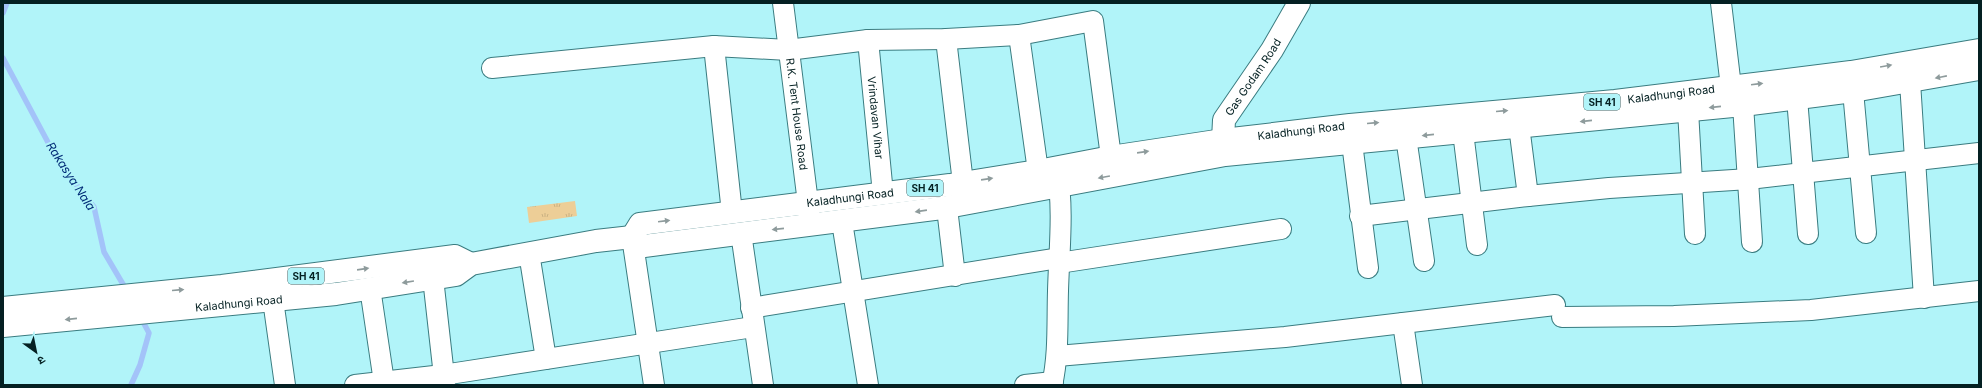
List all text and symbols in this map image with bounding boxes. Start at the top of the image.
street label: Gas Godam Road [1222,36,1284,118]
street label: R.K. Tent House Road [783,57,811,171]
one-way arrow [1880,63,1892,69]
one-way arrow [1935,74,1947,80]
street label: Vrindavan Vihar [865,76,887,160]
one-way arrow [1751,80,1763,87]
street label: Kaladhungi Road [1627,82,1716,106]
road number: SH 41 [1584,94,1620,110]
one-way arrow [1709,104,1721,111]
one-way arrow [1496,107,1508,114]
one-way arrow [1579,117,1592,124]
street label: Kaladhungi Road [1257,119,1345,143]
one-way arrow [1367,120,1379,126]
one-way arrow [1422,132,1434,138]
water label: Rakasya Nala [43,139,99,213]
one-way arrow [1137,149,1149,155]
one-way arrow [1098,175,1110,181]
one-way arrow [981,176,993,182]
road number: SH 41 [907,180,943,196]
street label: Kaladhungi Road [806,185,895,210]
one-way arrow [915,208,927,214]
one-way arrow [658,218,670,225]
one-way arrow [772,226,784,232]
one-way arrow [357,266,369,272]
road number: SH 41 [288,268,324,284]
one-way arrow [402,279,414,285]
one-way arrow [172,287,184,293]
street label: Kaladhungi Road [195,292,283,314]
one-way arrow [65,315,77,322]
north arrow [16,332,56,372]
text: उ [34,353,48,368]

